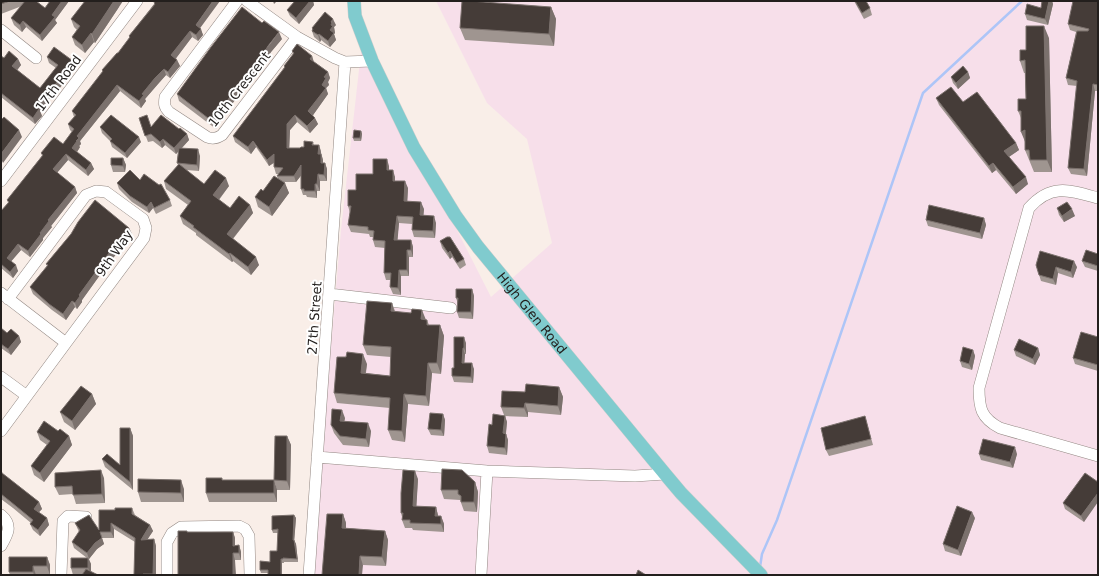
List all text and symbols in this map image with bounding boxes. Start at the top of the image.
street label: 10th Crescent [205,49,273,130]
street label: 17th Road [32,52,84,114]
street label: 9th Way [93,227,136,279]
street label: High Glen Road [494,269,570,357]
street label: 27th Street [304,281,325,355]

